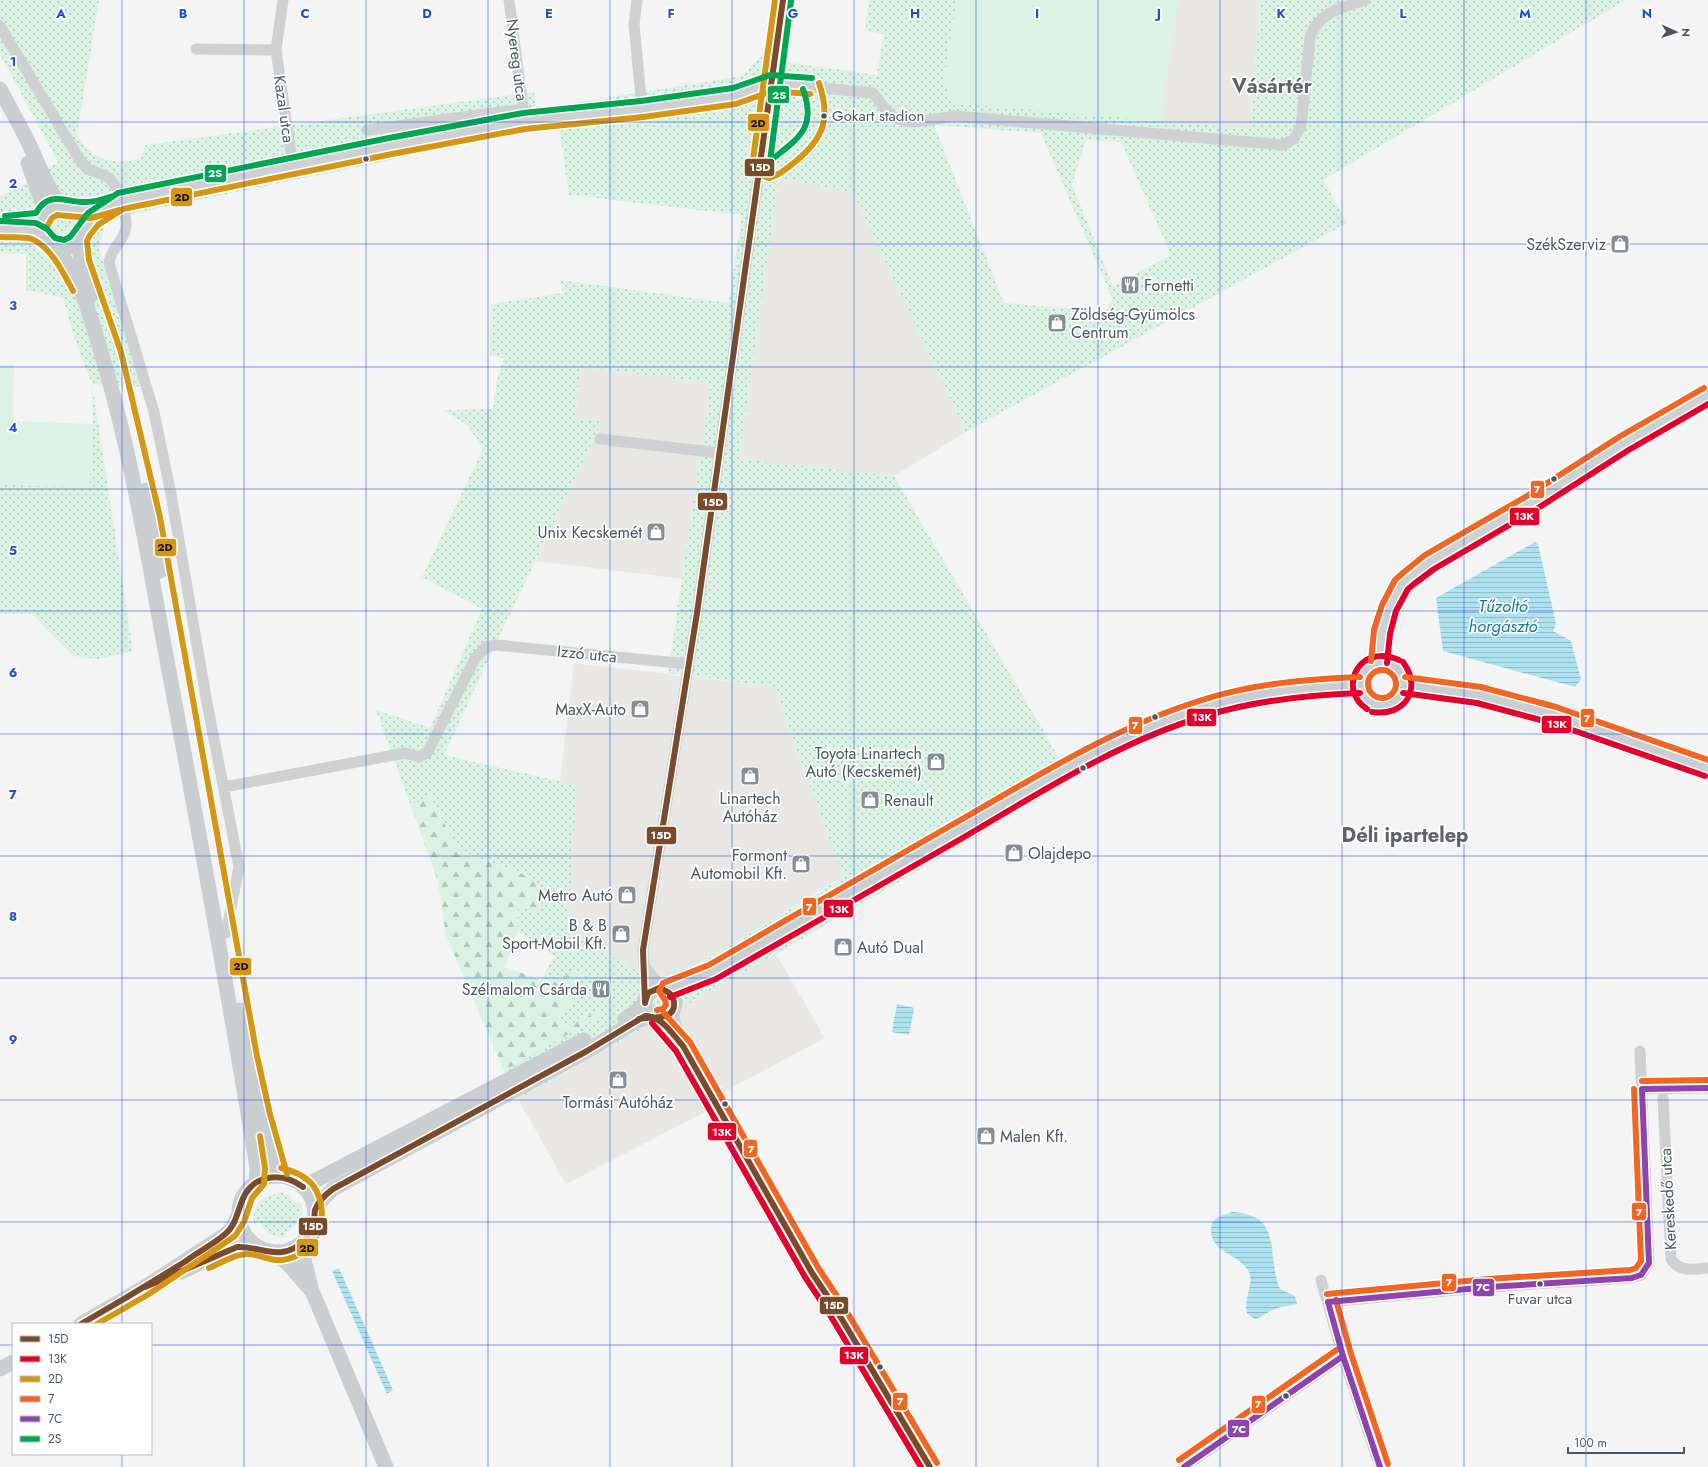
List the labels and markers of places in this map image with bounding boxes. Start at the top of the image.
place label: Gokart stadion [832,105,924,127]
marker: Gokart stadion [819,111,829,121]
unlabelled marker [361,154,371,164]
place label: SzékSzerviz [1526,233,1607,256]
shop icon: SzékSzerviz [1609,233,1631,255]
restaurant icon: Fornetti [1119,274,1141,296]
place label: Fornetti [1144,274,1194,297]
place label: Zöldség-Gyümölcs Centrum [1071,303,1195,344]
shop icon: Zöldség-Gyümölcs Centrum [1046,312,1068,334]
unlabelled marker [1549,474,1559,484]
place label: Unix Kecskemét [537,521,642,544]
shop icon: Unix Kecskemét [645,521,667,543]
place label: MaxX-Auto [555,698,626,721]
shop icon: MaxX-Auto [629,698,651,720]
unlabelled marker [1150,712,1160,722]
place label: Toyota Linartech Autó (Kecskemét) [806,742,922,783]
shop icon: Toyota Linartech Autó (Kecskemét) [925,751,947,773]
unlabelled marker [1078,763,1088,773]
shop icon: Linartech Autóház [739,765,761,787]
place label: Linartech Autóház [719,787,781,828]
shop icon: Renault [859,789,881,811]
place label: Renault [884,789,933,812]
shop icon: Olajdepo [1003,842,1025,864]
place label: Olajdepo [1028,842,1091,865]
place label: Formont Automobil Kft. [691,844,787,885]
shop icon: Formont Automobil Kft. [790,853,812,875]
place label: Metro Autó [538,884,613,907]
shop icon: Metro Autó [616,884,638,906]
place label: B & B Sport-Mobil Kft. [502,914,607,955]
shop icon: B & B Sport-Mobil Kft. [610,923,632,945]
shop icon: Autó Dual [832,936,854,958]
place label: Autó Dual [857,936,924,959]
place label: Szélmalom Csárda [462,978,587,1001]
restaurant icon: Szélmalom Csárda [590,978,612,1000]
shop icon: Tormási Autóház [607,1069,629,1091]
place label: Tormási Autóház [563,1091,674,1114]
unlabelled marker [720,1099,730,1109]
shop icon: Malen Kft. [975,1125,997,1147]
place label: Malen Kft. [1000,1125,1068,1148]
marker: Fuvar utca [1535,1279,1545,1289]
place label: Fuvar utca [1508,1288,1572,1310]
unlabelled marker [875,1362,885,1372]
unlabelled marker [1281,1391,1291,1401]

